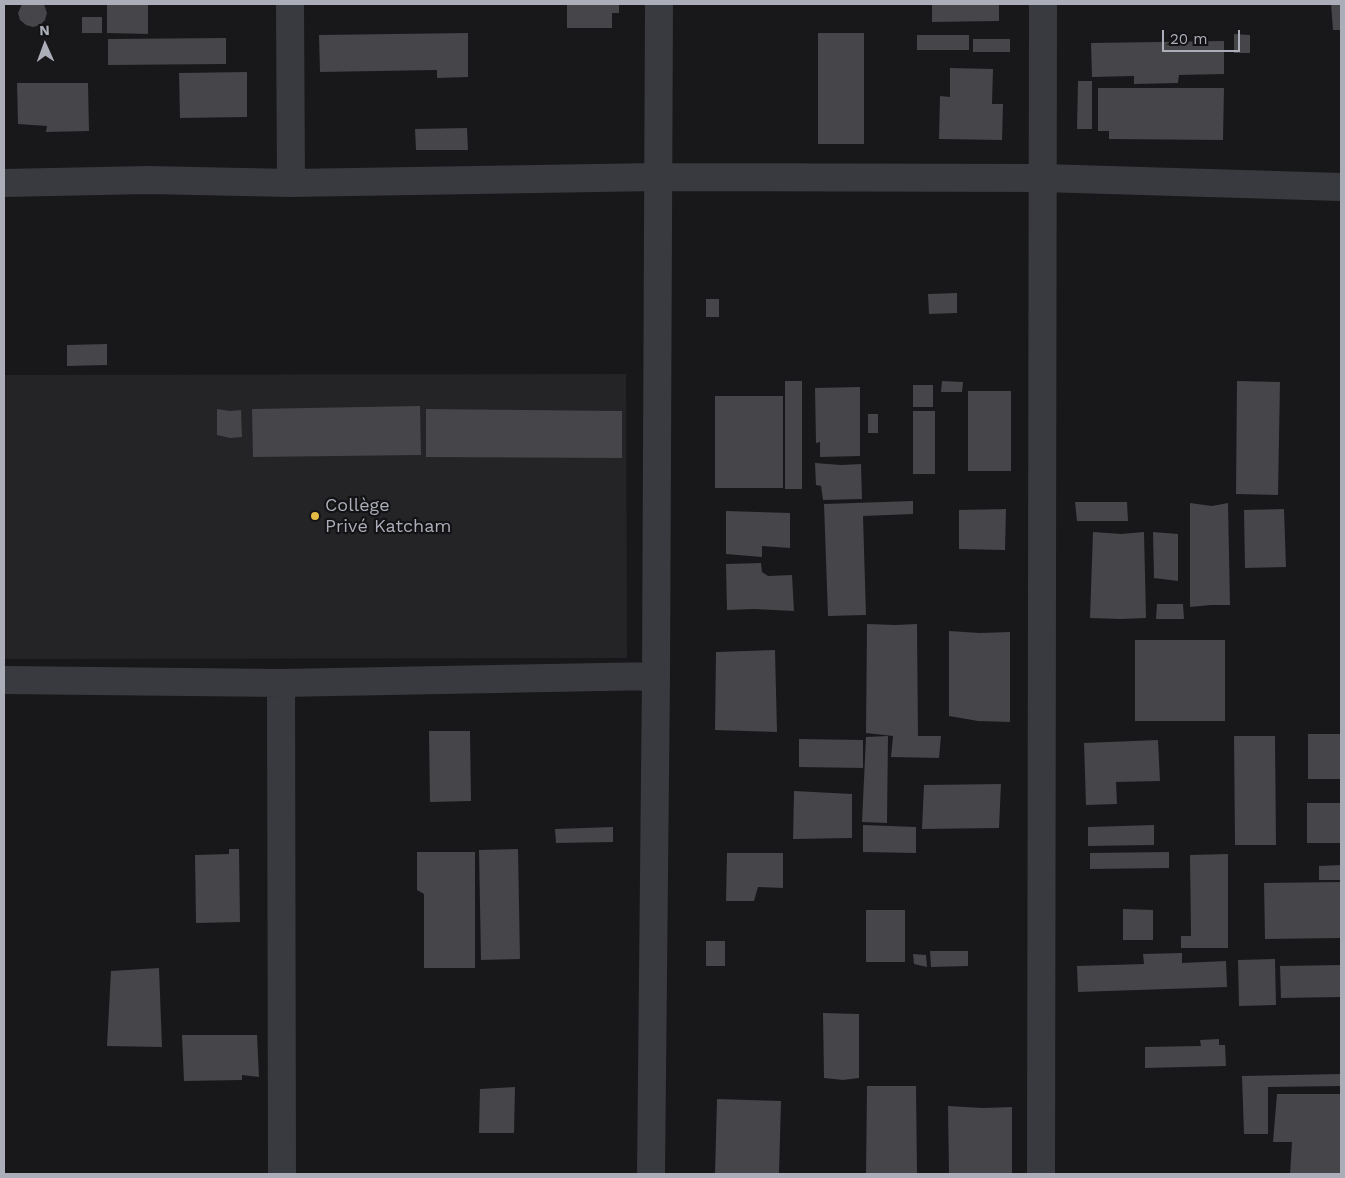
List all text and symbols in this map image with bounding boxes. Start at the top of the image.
north arrow [20,20,70,70]
scale bar [1165,20,1242,52]
text: N [39,22,50,38]
text: 20 m [1170,30,1208,48]
place label: Collège Privé Katcham [325,495,451,538]
marker: Collège Privé Katcham [309,510,321,522]

